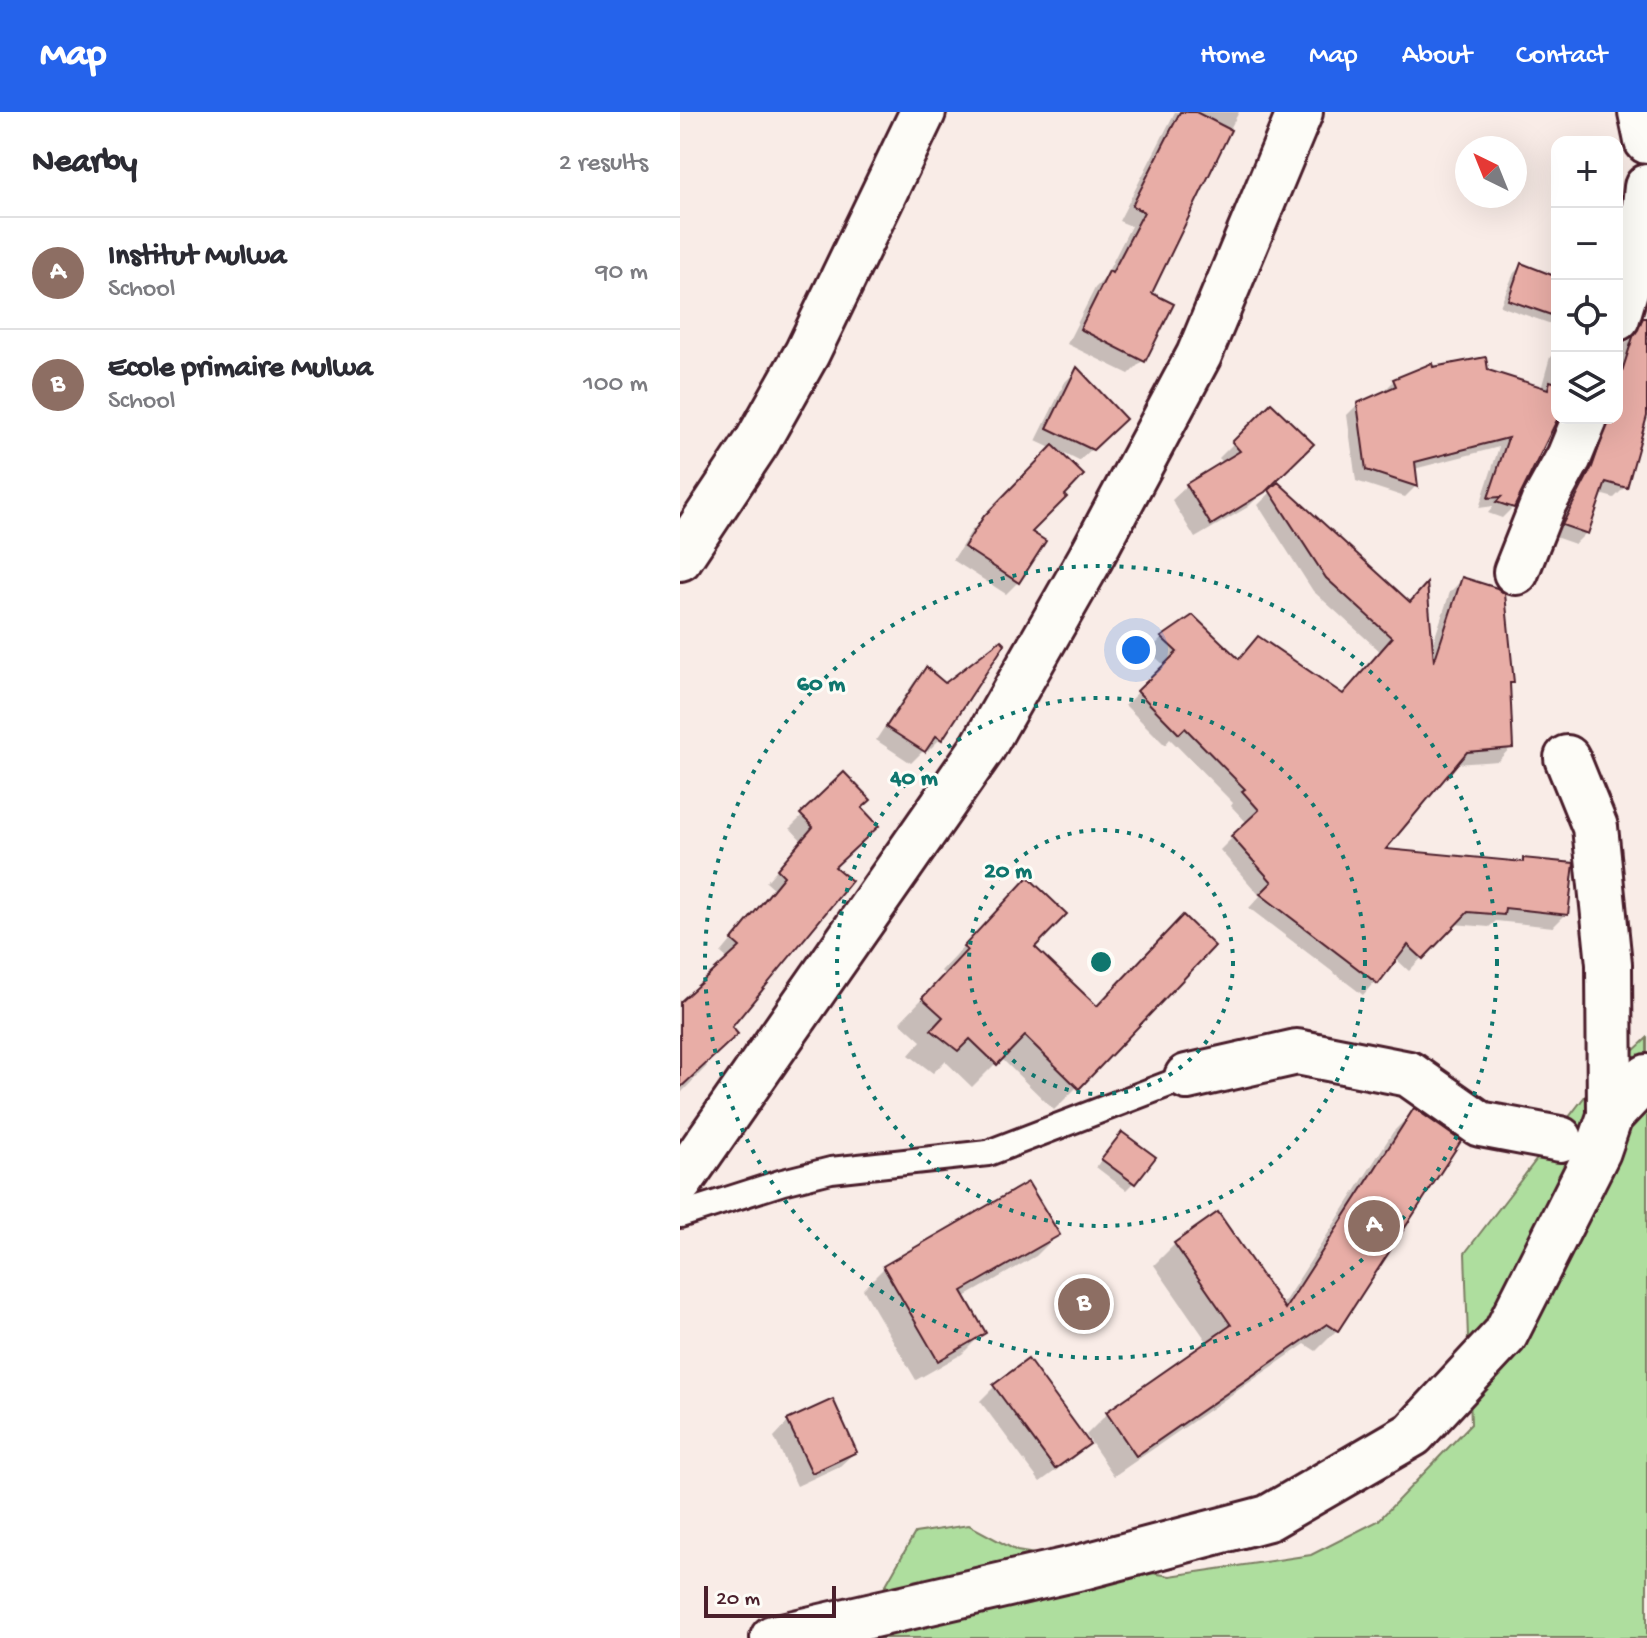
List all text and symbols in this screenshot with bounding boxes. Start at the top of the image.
text: Map [40,34,106,78]
text: Home [1200,40,1265,73]
text: Map [1309,40,1358,73]
text: About [1402,40,1472,73]
text: Contact [1516,40,1607,73]
north arrow [1455,136,1527,208]
map controls [1551,136,1623,424]
button: + [1551,136,1623,208]
text: Nearby [32,144,137,184]
text: 2 results [559,149,648,180]
button: − [1551,208,1623,280]
text: Institut Mulwa [108,240,286,275]
text: A [50,258,66,289]
text: 90 m [596,258,648,289]
text: School [108,275,176,306]
button: locate [1551,280,1623,352]
text: Ecole primaire Mulwa [108,352,373,387]
button: layers [1551,352,1623,424]
text: B [51,370,65,401]
text: 100 m [583,370,648,401]
text: School [108,387,176,418]
your location [1116,630,1156,670]
text: 60 m [797,671,845,700]
text: 40 m [889,765,938,794]
text: 20 m [984,858,1032,887]
centre of rings [1087,948,1115,976]
pin: A [1348,1196,1400,1256]
pin: B [1058,1274,1110,1334]
scale bar [704,1582,836,1618]
text: 20 m [716,1587,760,1613]

